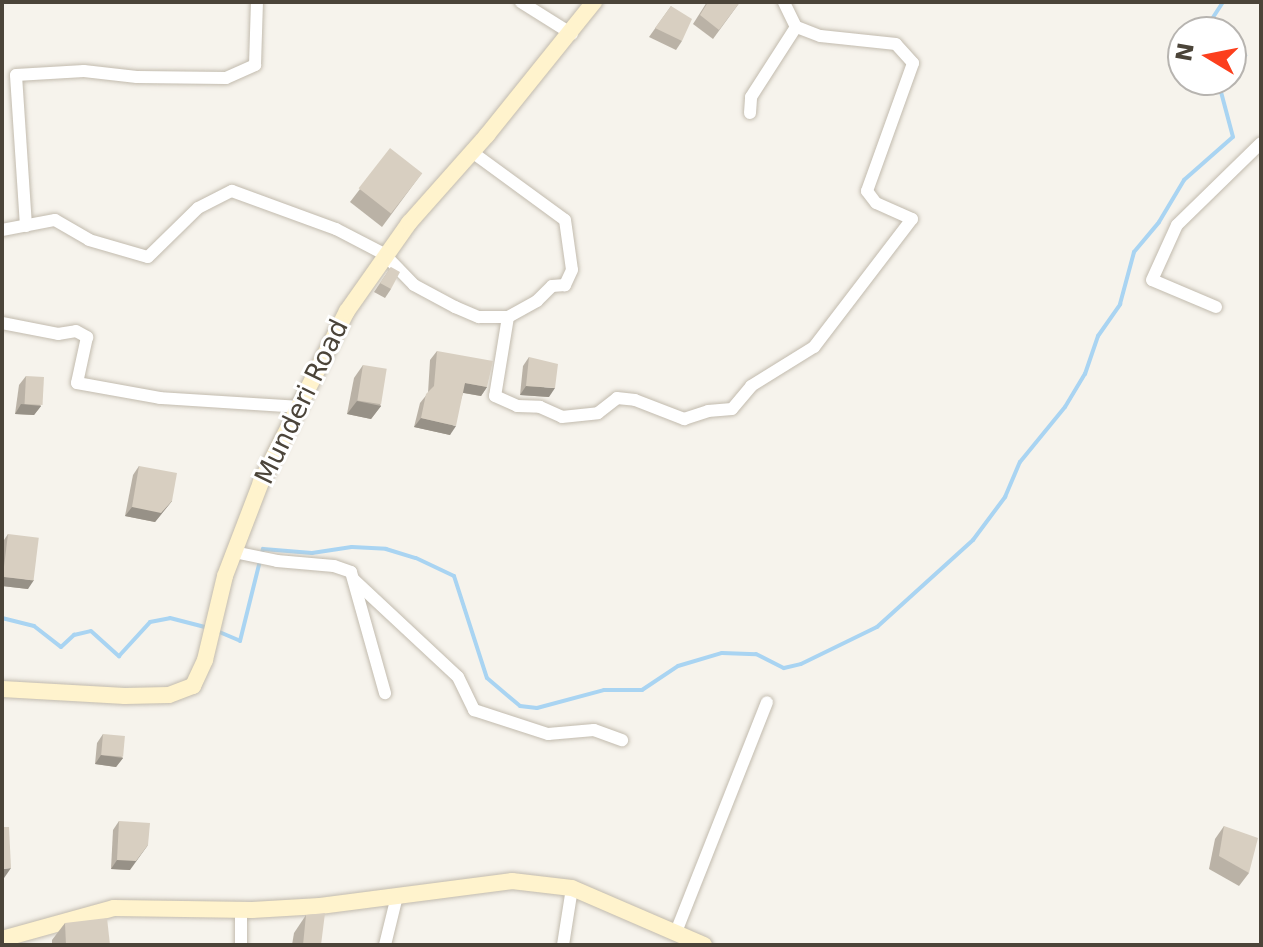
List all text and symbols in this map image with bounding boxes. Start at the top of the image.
north arrow [1167,16,1247,96]
text: N [1171,41,1199,63]
street label: Munderi Road [249,315,355,489]

